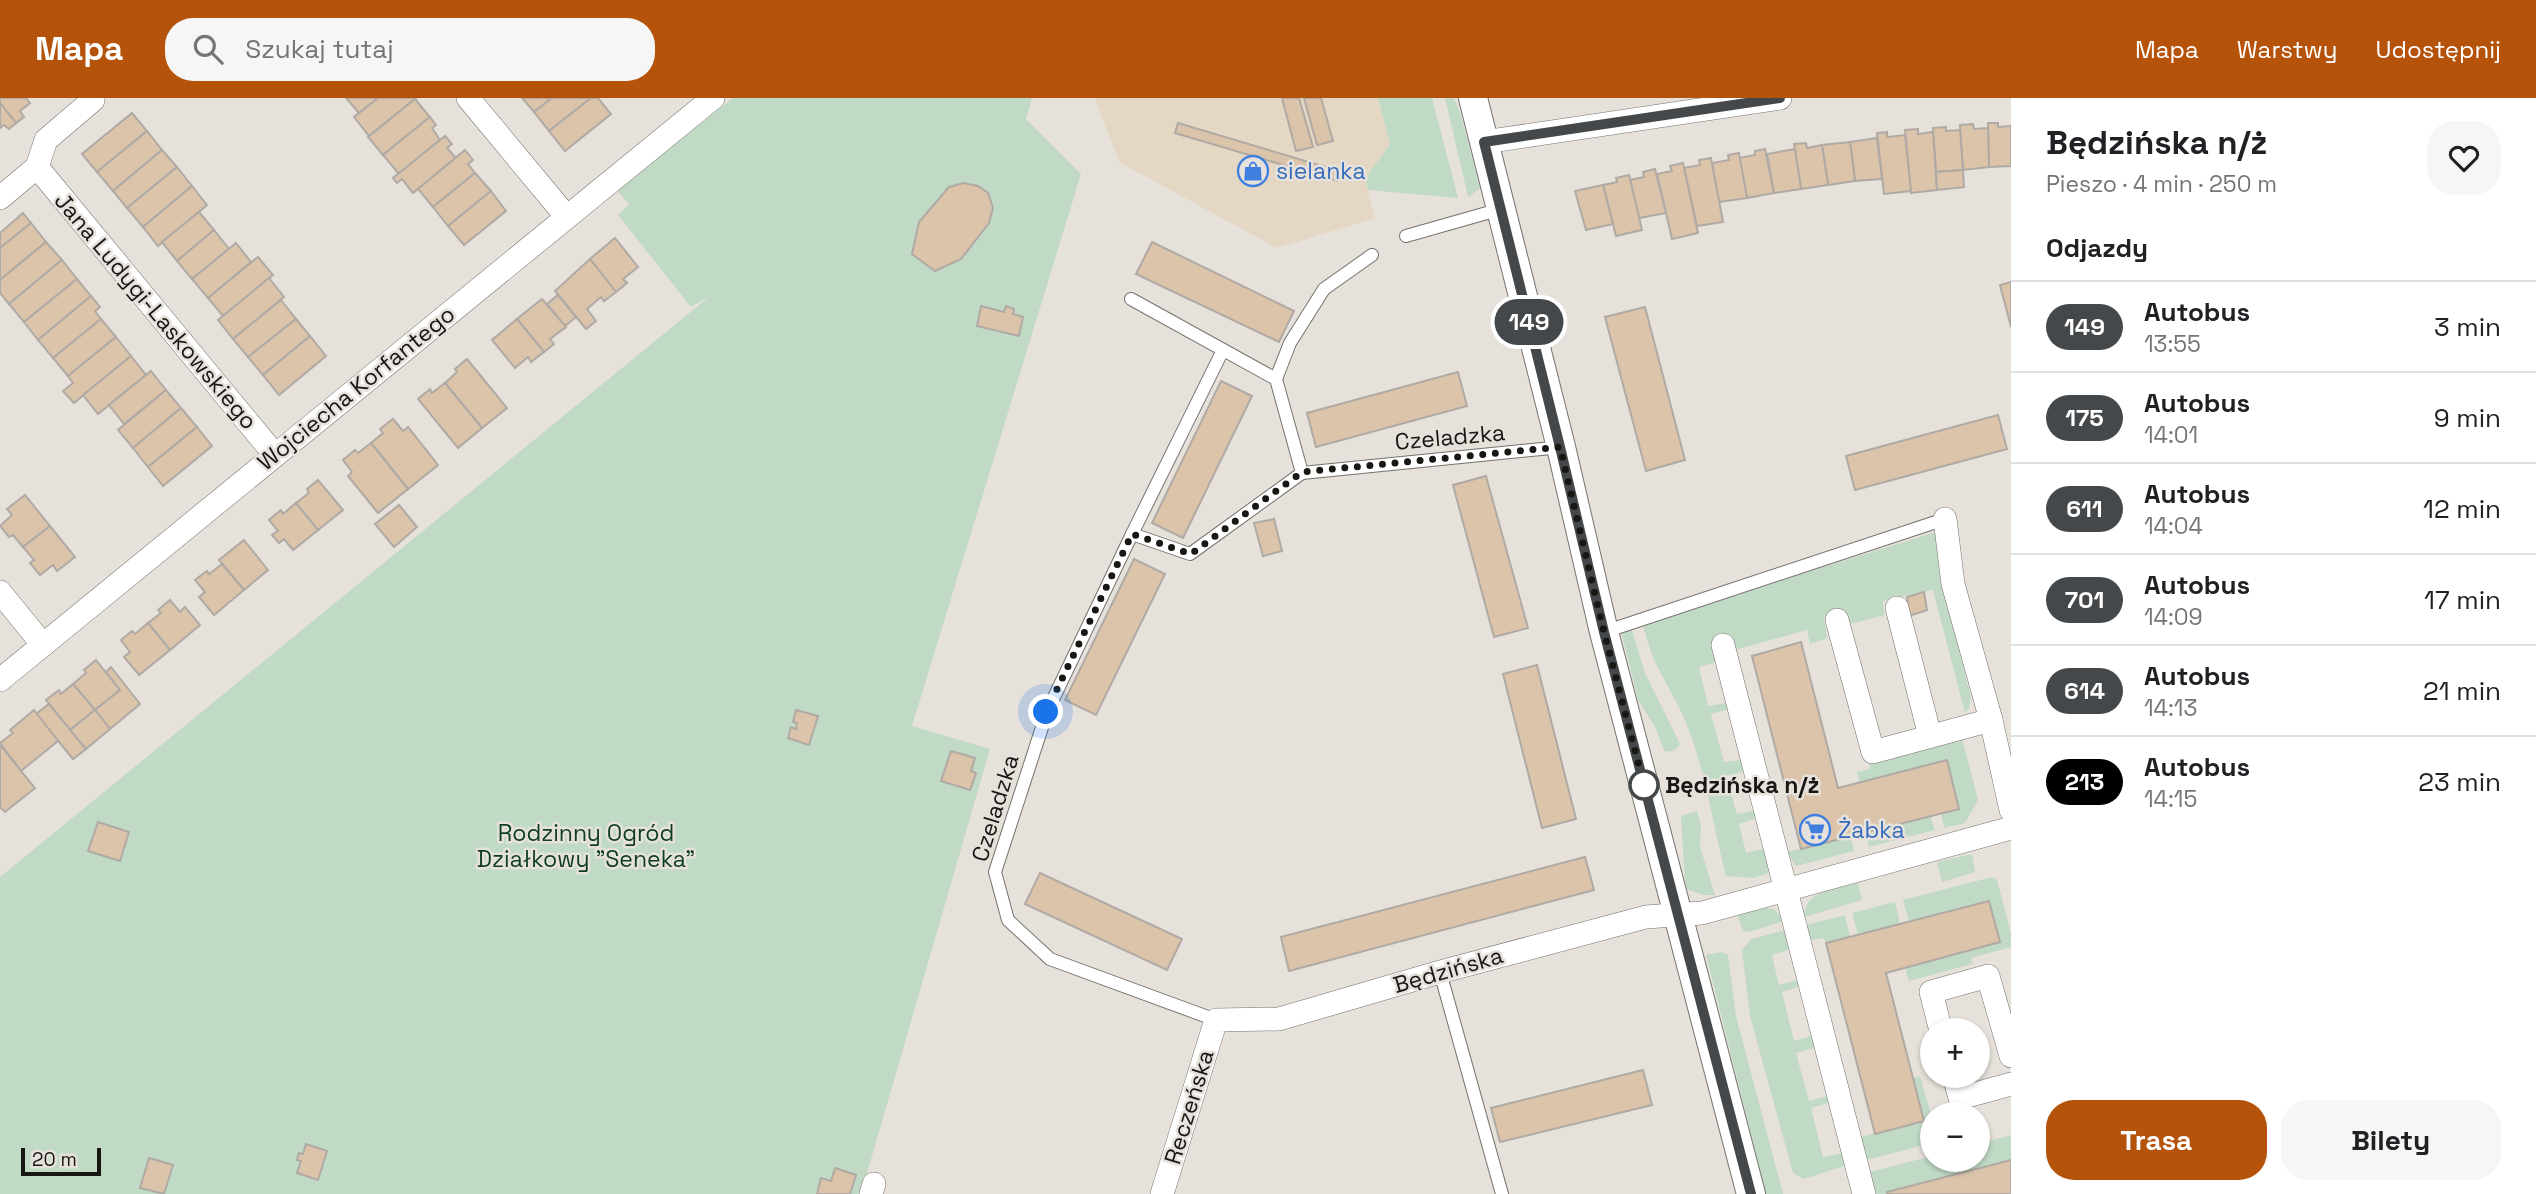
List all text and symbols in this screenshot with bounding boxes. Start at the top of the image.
search box [165,18,655,81]
text: Mapa [35,28,123,70]
icon: search [189,30,227,68]
text: Szukaj tutaj [245,32,394,66]
text: Mapa [2135,34,2199,65]
text: Warstwy [2237,34,2338,65]
text: Udostępnij [2376,34,2501,65]
button: heart [2427,121,2501,195]
text: Będzińska n/ż [2046,122,2267,164]
shop icon: sielanka [1236,154,1270,188]
place label: sielanka [1276,156,1366,186]
text: Pieszo · 4 min · 250 m [2046,169,2277,199]
street label: Jana Ludygi-Laskowskiego [48,186,264,436]
text: Odjazdy [2046,231,2148,265]
text: Autobus [2144,295,2250,329]
street label: Wojciecha Korfantego [251,299,461,477]
line badge: 149 [1489,299,1569,345]
text: 149 [1509,306,1549,337]
text: 3 min [2434,310,2501,344]
text: 149 [2064,311,2105,342]
text: 13:55 [2144,329,2201,359]
text: Autobus [2144,386,2250,420]
text: 9 min [2434,401,2501,435]
text: 175 [2065,402,2104,433]
street label: Czeladzka [1394,417,1506,457]
text: 14:01 [2144,420,2198,450]
text: Autobus [2144,477,2250,511]
text: 12 min [2423,492,2501,526]
text: 611 [2066,493,2103,524]
text: 14:04 [2144,511,2203,541]
text: Autobus [2144,568,2250,602]
text: 17 min [2424,583,2501,617]
text: 701 [2065,584,2104,615]
text: 14:09 [2144,602,2203,632]
text: Autobus [2144,659,2250,693]
text: 21 min [2423,674,2501,708]
text: 614 [2064,675,2105,706]
text: 14:13 [2144,693,2197,723]
your location [1028,694,1063,729]
text: Autobus [2144,750,2250,784]
street label: Czeladzka [964,751,1026,865]
text: 23 min [2418,765,2501,799]
text: 213 [2065,766,2104,797]
marker: Będzińska n/ż [1629,770,1659,800]
place label: Będzińska n/ż [1665,770,1819,800]
text: 14:15 [2144,784,2197,814]
supermarket icon: Żabka [1798,813,1832,847]
place label: Żabka [1838,815,1905,845]
park label: Rodzinny Ogród Działkowy "Seneka" [477,818,695,874]
street label: Będzińska [1390,940,1506,1000]
map controls [1920,1018,1990,1172]
button: + [1920,1018,1990,1088]
street label: Reczeńska [1157,1046,1221,1168]
button: Trasa [2046,1100,2267,1180]
button: Bilety [2281,1100,2501,1180]
button: − [1920,1102,1990,1172]
scale bar [21,1145,102,1177]
text: 20 m [32,1147,77,1172]

